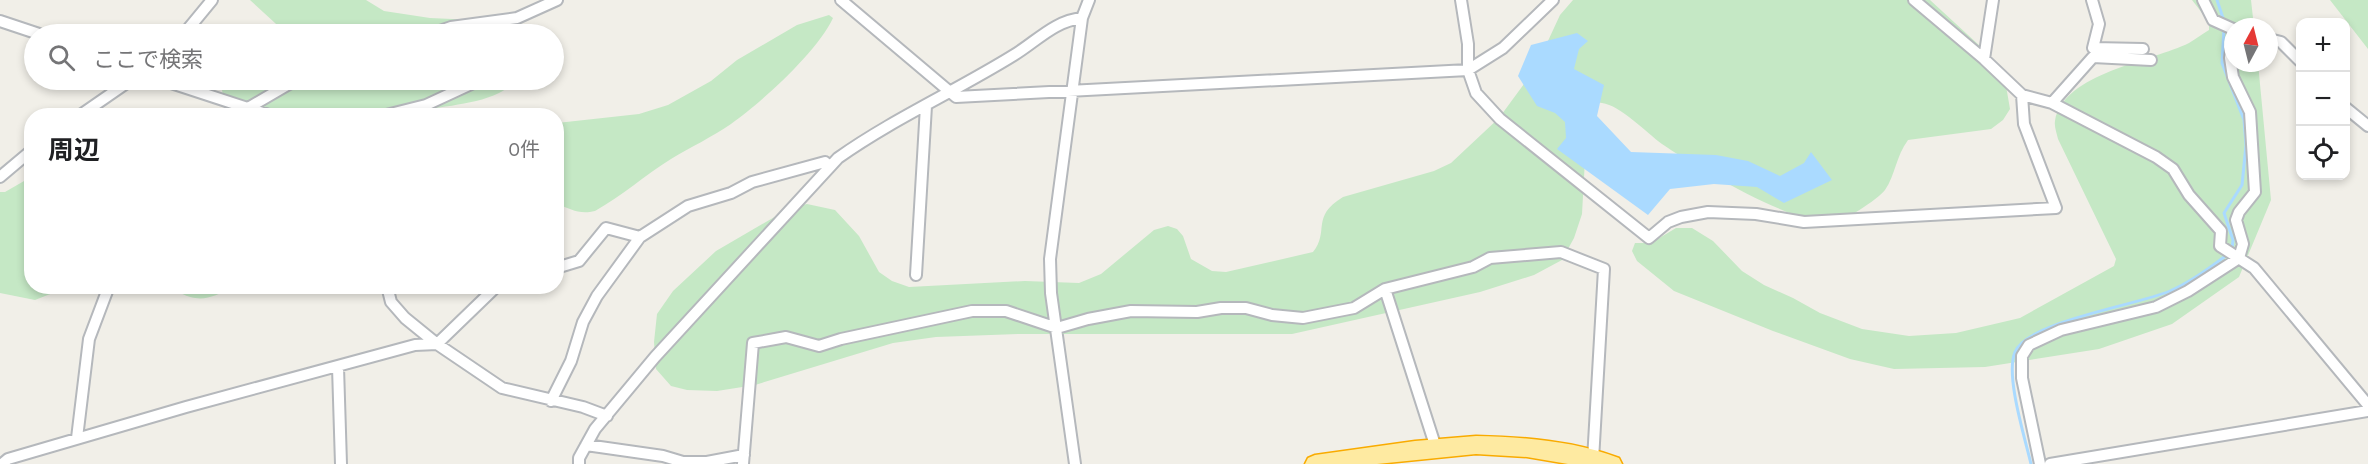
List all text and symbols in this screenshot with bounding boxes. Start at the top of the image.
north arrow [2224,18,2278,72]
map controls [2296,18,2350,180]
button: + [2296,18,2350,72]
search box [24,24,564,90]
icon: search [45,41,78,74]
text: ここで検索 [93,47,203,73]
button: − [2296,72,2350,126]
button: locate [2296,126,2350,180]
text: 周辺 [48,135,100,166]
text: 0件 [508,138,540,161]

